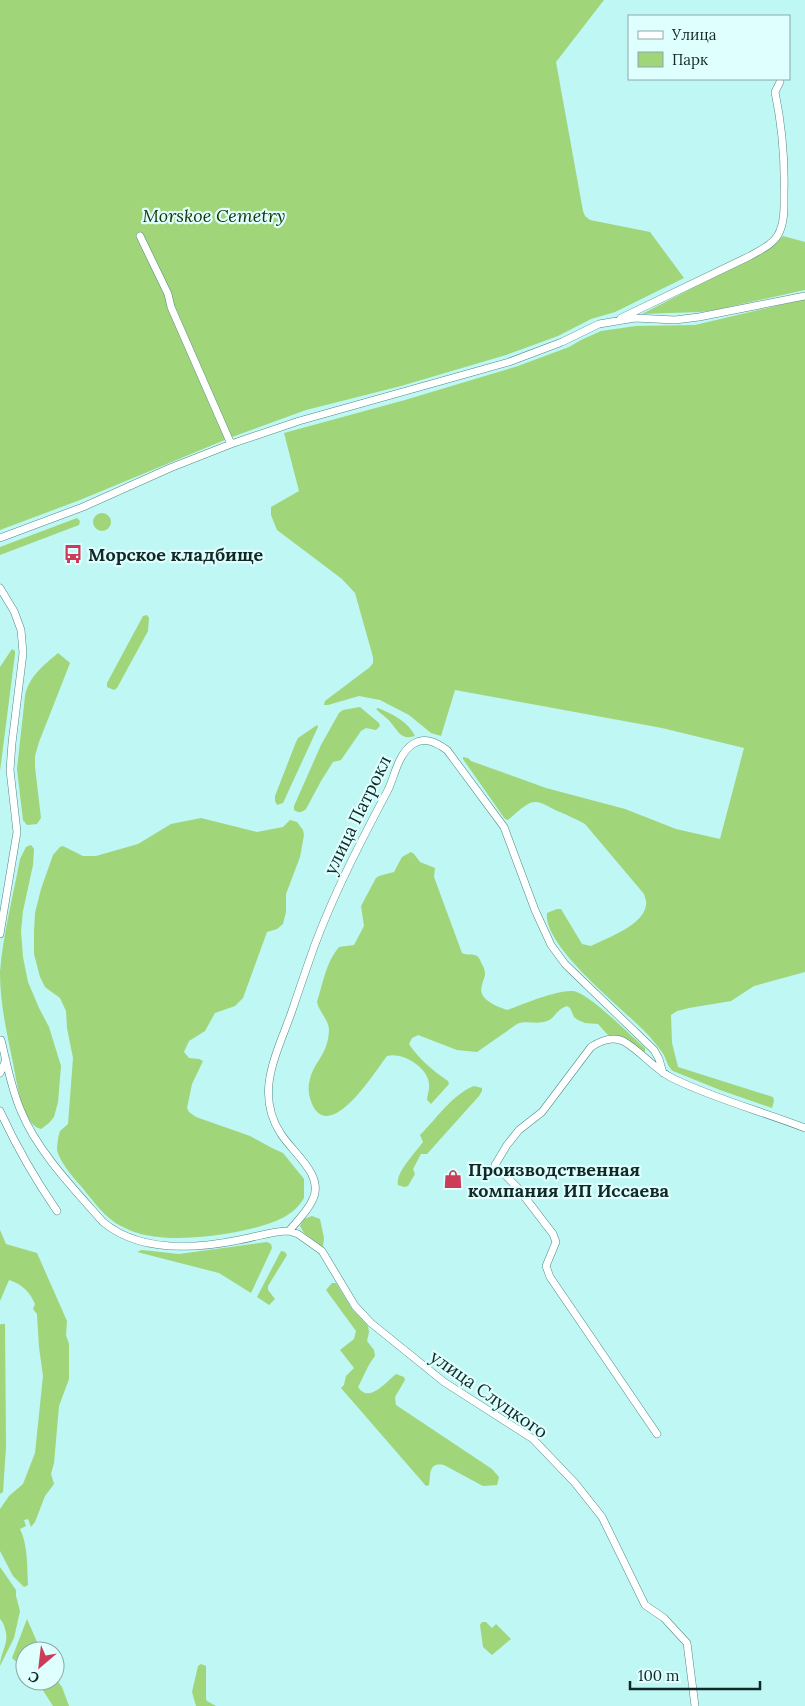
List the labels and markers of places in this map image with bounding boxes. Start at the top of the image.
bus stop icon: Морское кладбище [62,543,84,565]
place label: Морское кладбище [88,543,264,566]
place label: Производственная компания ИП Иссаева [468,1158,670,1202]
shop icon: Производственная компания ИП Иссаева [442,1168,464,1190]

